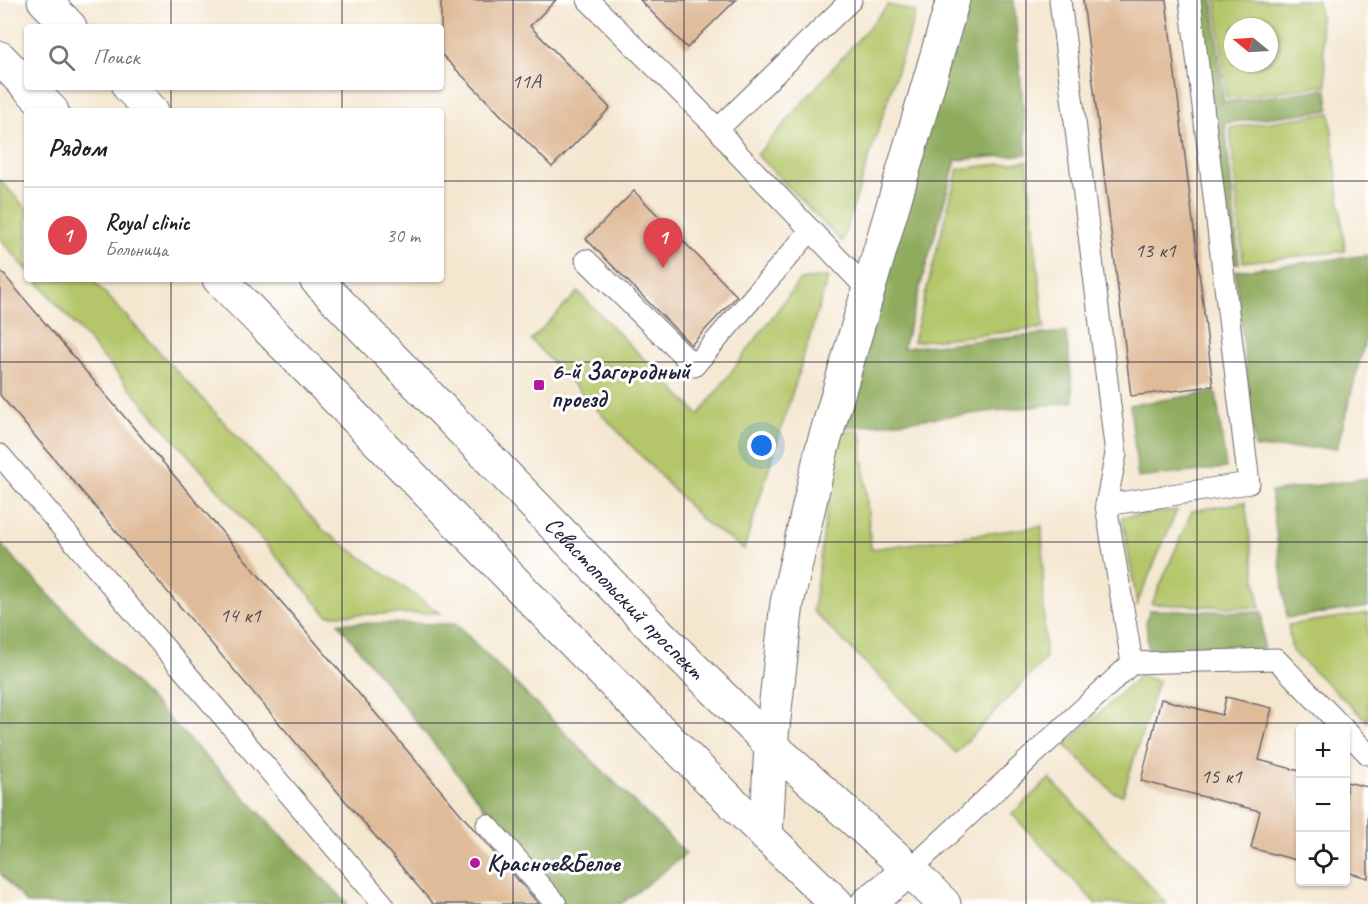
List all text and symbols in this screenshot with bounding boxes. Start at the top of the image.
north arrow [1224,18,1278,72]
search box [24,24,444,90]
icon: search [45,41,78,74]
text: Поиск [93,43,139,71]
house number: 11А [511,68,542,94]
text: Рядом [48,131,106,164]
text: Royal clinic [105,209,190,237]
pin: 1 [644,218,682,268]
text: 1 [63,223,72,248]
text: 30 m [386,223,420,248]
text: Больница [105,237,168,262]
house number: 13 к1 [1134,237,1177,263]
place label: 6-й Загородный проезд [551,356,692,414]
marker: 6-й Загородный проезд [532,378,546,392]
your location [747,431,776,460]
street label: Севастопольский проспект [538,510,712,686]
house number: 14 к1 [219,602,262,628]
map controls [1296,724,1350,886]
button: + [1296,724,1350,778]
house number: 15 к1 [1200,763,1243,789]
button: − [1296,778,1350,832]
button: locate [1296,832,1350,886]
place label: Красное&Белое [487,848,622,878]
marker: Красное&Белое [468,856,482,870]

